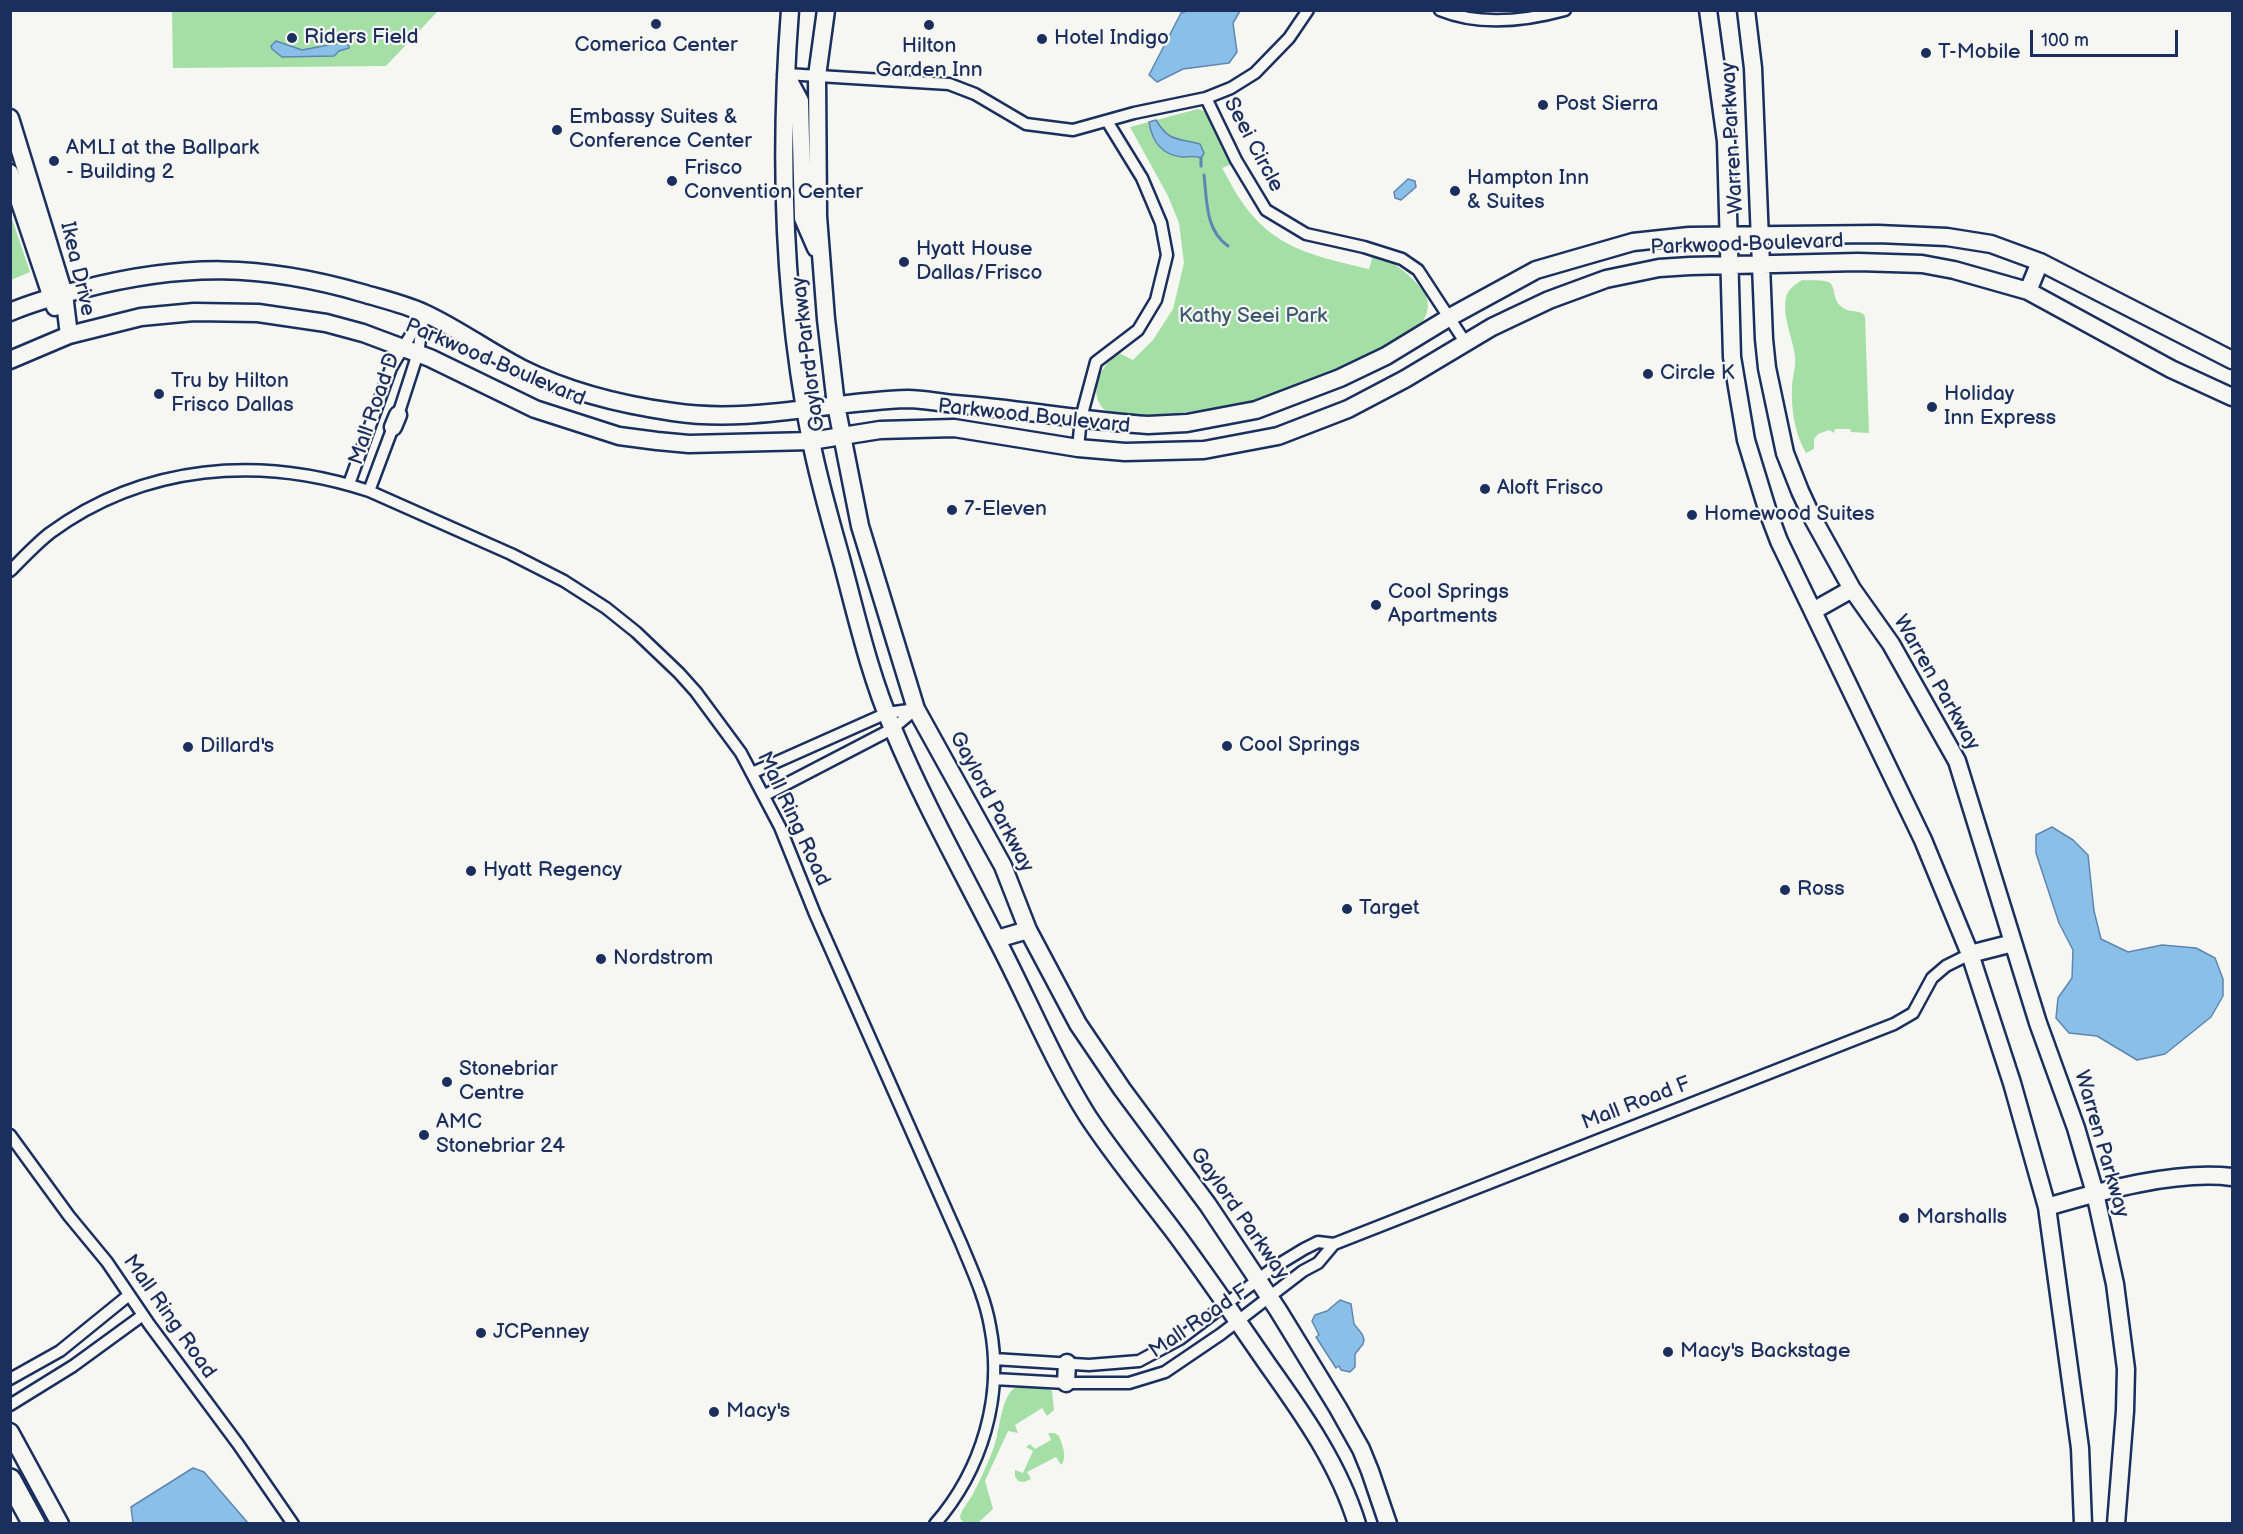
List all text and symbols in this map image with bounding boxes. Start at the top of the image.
marker: Comerica Center [649,17,663,31]
marker: Hilton Garden Inn [922,18,936,32]
scale bar [2033,18,2182,56]
place label: Riders Field [304,25,418,51]
place label: Hotel Indigo [1054,26,1169,52]
text: 100 m [2041,30,2089,51]
marker: Riders Field [285,31,299,45]
marker: Hotel Indigo [1035,32,1049,46]
place label: Comerica Center [575,33,737,59]
place label: Hilton Garden Inn [876,34,982,84]
place label: T-Mobile [1938,40,2020,66]
marker: T-Mobile [1919,46,1933,60]
street label: Warren Parkway [1716,61,1750,215]
place label: Post Sierra [1555,92,1659,118]
street label: Seei Circle [1218,93,1288,197]
marker: Post Sierra [1536,98,1550,112]
place label: Embassy Suites & Conference Center [569,105,752,155]
marker: Embassy Suites & Conference Center [550,123,564,137]
place label: AMLI at the Ballpark - Building 2 [66,136,259,186]
marker: AMLI at the Ballpark - Building 2 [47,154,61,168]
place label: Frisco Convention Center [684,156,863,206]
place label: Hampton Inn & Suites [1467,166,1589,216]
marker: Frisco Convention Center [665,174,679,188]
marker: Hampton Inn & Suites [1448,184,1462,198]
street label: Ikea Drive [54,219,100,319]
street label: Parkwood Boulevard [1650,229,1844,261]
place label: Hyatt House Dallas/Frisco [916,237,1042,287]
marker: Hyatt House Dallas/Frisco [897,255,911,269]
street label: Gaylord Parkway [787,275,831,433]
park label: Kathy Seei Park [1179,304,1327,330]
street label: Parkwood Boulevard [401,314,589,412]
street label: Mall Road D [344,350,406,468]
place label: Circle K [1660,361,1734,387]
marker: Circle K [1641,367,1655,381]
place label: Tru by Hilton Frisco Dallas [171,369,294,419]
place label: Holiday Inn Express [1944,382,2056,432]
marker: Tru by Hilton Frisco Dallas [152,387,166,401]
street label: Parkwood Boulevard [937,394,1131,440]
marker: Holiday Inn Express [1925,400,1939,414]
place label: Aloft Frisco [1497,476,1603,502]
marker: Aloft Frisco [1478,482,1492,496]
place label: 7-Eleven [964,497,1047,523]
place label: Homewood Suites [1704,502,1875,528]
marker: 7-Eleven [945,503,959,517]
marker: Homewood Suites [1685,508,1699,522]
place label: Cool Springs Apartments [1388,580,1509,630]
marker: Cool Springs Apartments [1369,598,1383,612]
street label: Warren Parkway [1887,611,1985,755]
street label: Gaylord Parkway [943,727,1039,877]
place label: Cool Springs [1239,733,1360,759]
place label: Dillard's [200,734,274,760]
marker: Cool Springs [1220,739,1234,753]
marker: Dillard's [181,740,195,754]
street label: Mall Ring Road [751,748,835,890]
place label: Hyatt Regency [483,858,622,884]
marker: Hyatt Regency [464,864,478,878]
place label: Ross [1797,877,1845,903]
marker: Ross [1778,883,1792,897]
place label: Target [1359,896,1420,922]
marker: Target [1340,902,1354,916]
place label: Nordstrom [613,946,713,972]
marker: Nordstrom [594,952,608,966]
place label: Stonebriar Centre [459,1057,558,1107]
street label: Warren Parkway [2068,1067,2134,1221]
street label: Mall Road F [1578,1072,1694,1136]
marker: Stonebriar Centre [440,1075,454,1089]
place label: AMC Stonebriar 24 [436,1110,565,1160]
marker: AMC Stonebriar 24 [417,1128,431,1142]
street label: Gaylord Parkway [1184,1143,1294,1285]
place label: Marshalls [1916,1205,2007,1231]
marker: Marshalls [1897,1211,1911,1225]
street label: Mall Ring Road [117,1250,221,1384]
street label: Mall Road F [1145,1280,1253,1364]
place label: JCPenney [493,1320,589,1346]
marker: JCPenney [474,1326,488,1340]
place label: Macy's Backstage [1680,1339,1850,1365]
marker: Macy's Backstage [1661,1345,1675,1359]
place label: Macy's [726,1399,790,1425]
marker: Macy's [707,1405,721,1419]

